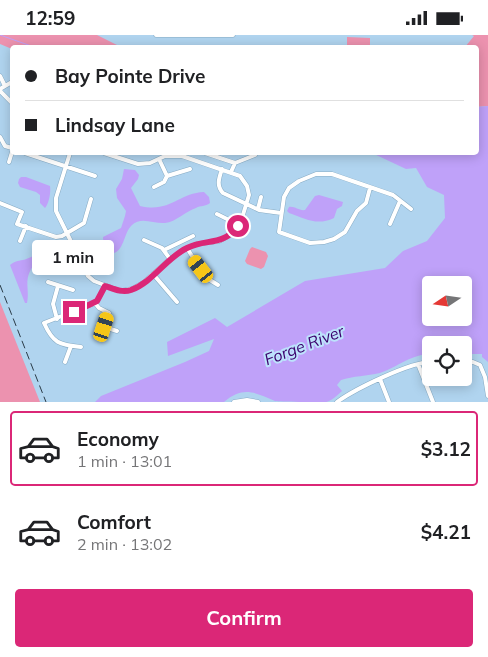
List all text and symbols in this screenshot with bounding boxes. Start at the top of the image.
text: 12:59 [25,6,75,30]
text: Bay Pointe Drive [55,64,205,88]
text: Lindsay Lane [55,113,175,137]
route start [227,215,249,237]
callout: 1 min [33,239,115,275]
text: 1 min [52,247,94,267]
car [185,253,216,285]
north arrow [422,276,472,326]
map controls [422,276,472,386]
route end [63,301,85,323]
car [92,310,115,344]
water label: Forge River [261,320,348,369]
button: locate [422,336,472,386]
icon: car [17,426,62,471]
text: Economy [77,427,159,451]
text: $3.12 [421,437,471,461]
text: 1 min · 13:01 [77,451,172,471]
icon: car [17,509,62,554]
text: Comfort [77,510,151,534]
text: $4.21 [421,520,471,544]
text: 2 min · 13:02 [77,534,172,554]
button: Confirm [15,589,473,647]

